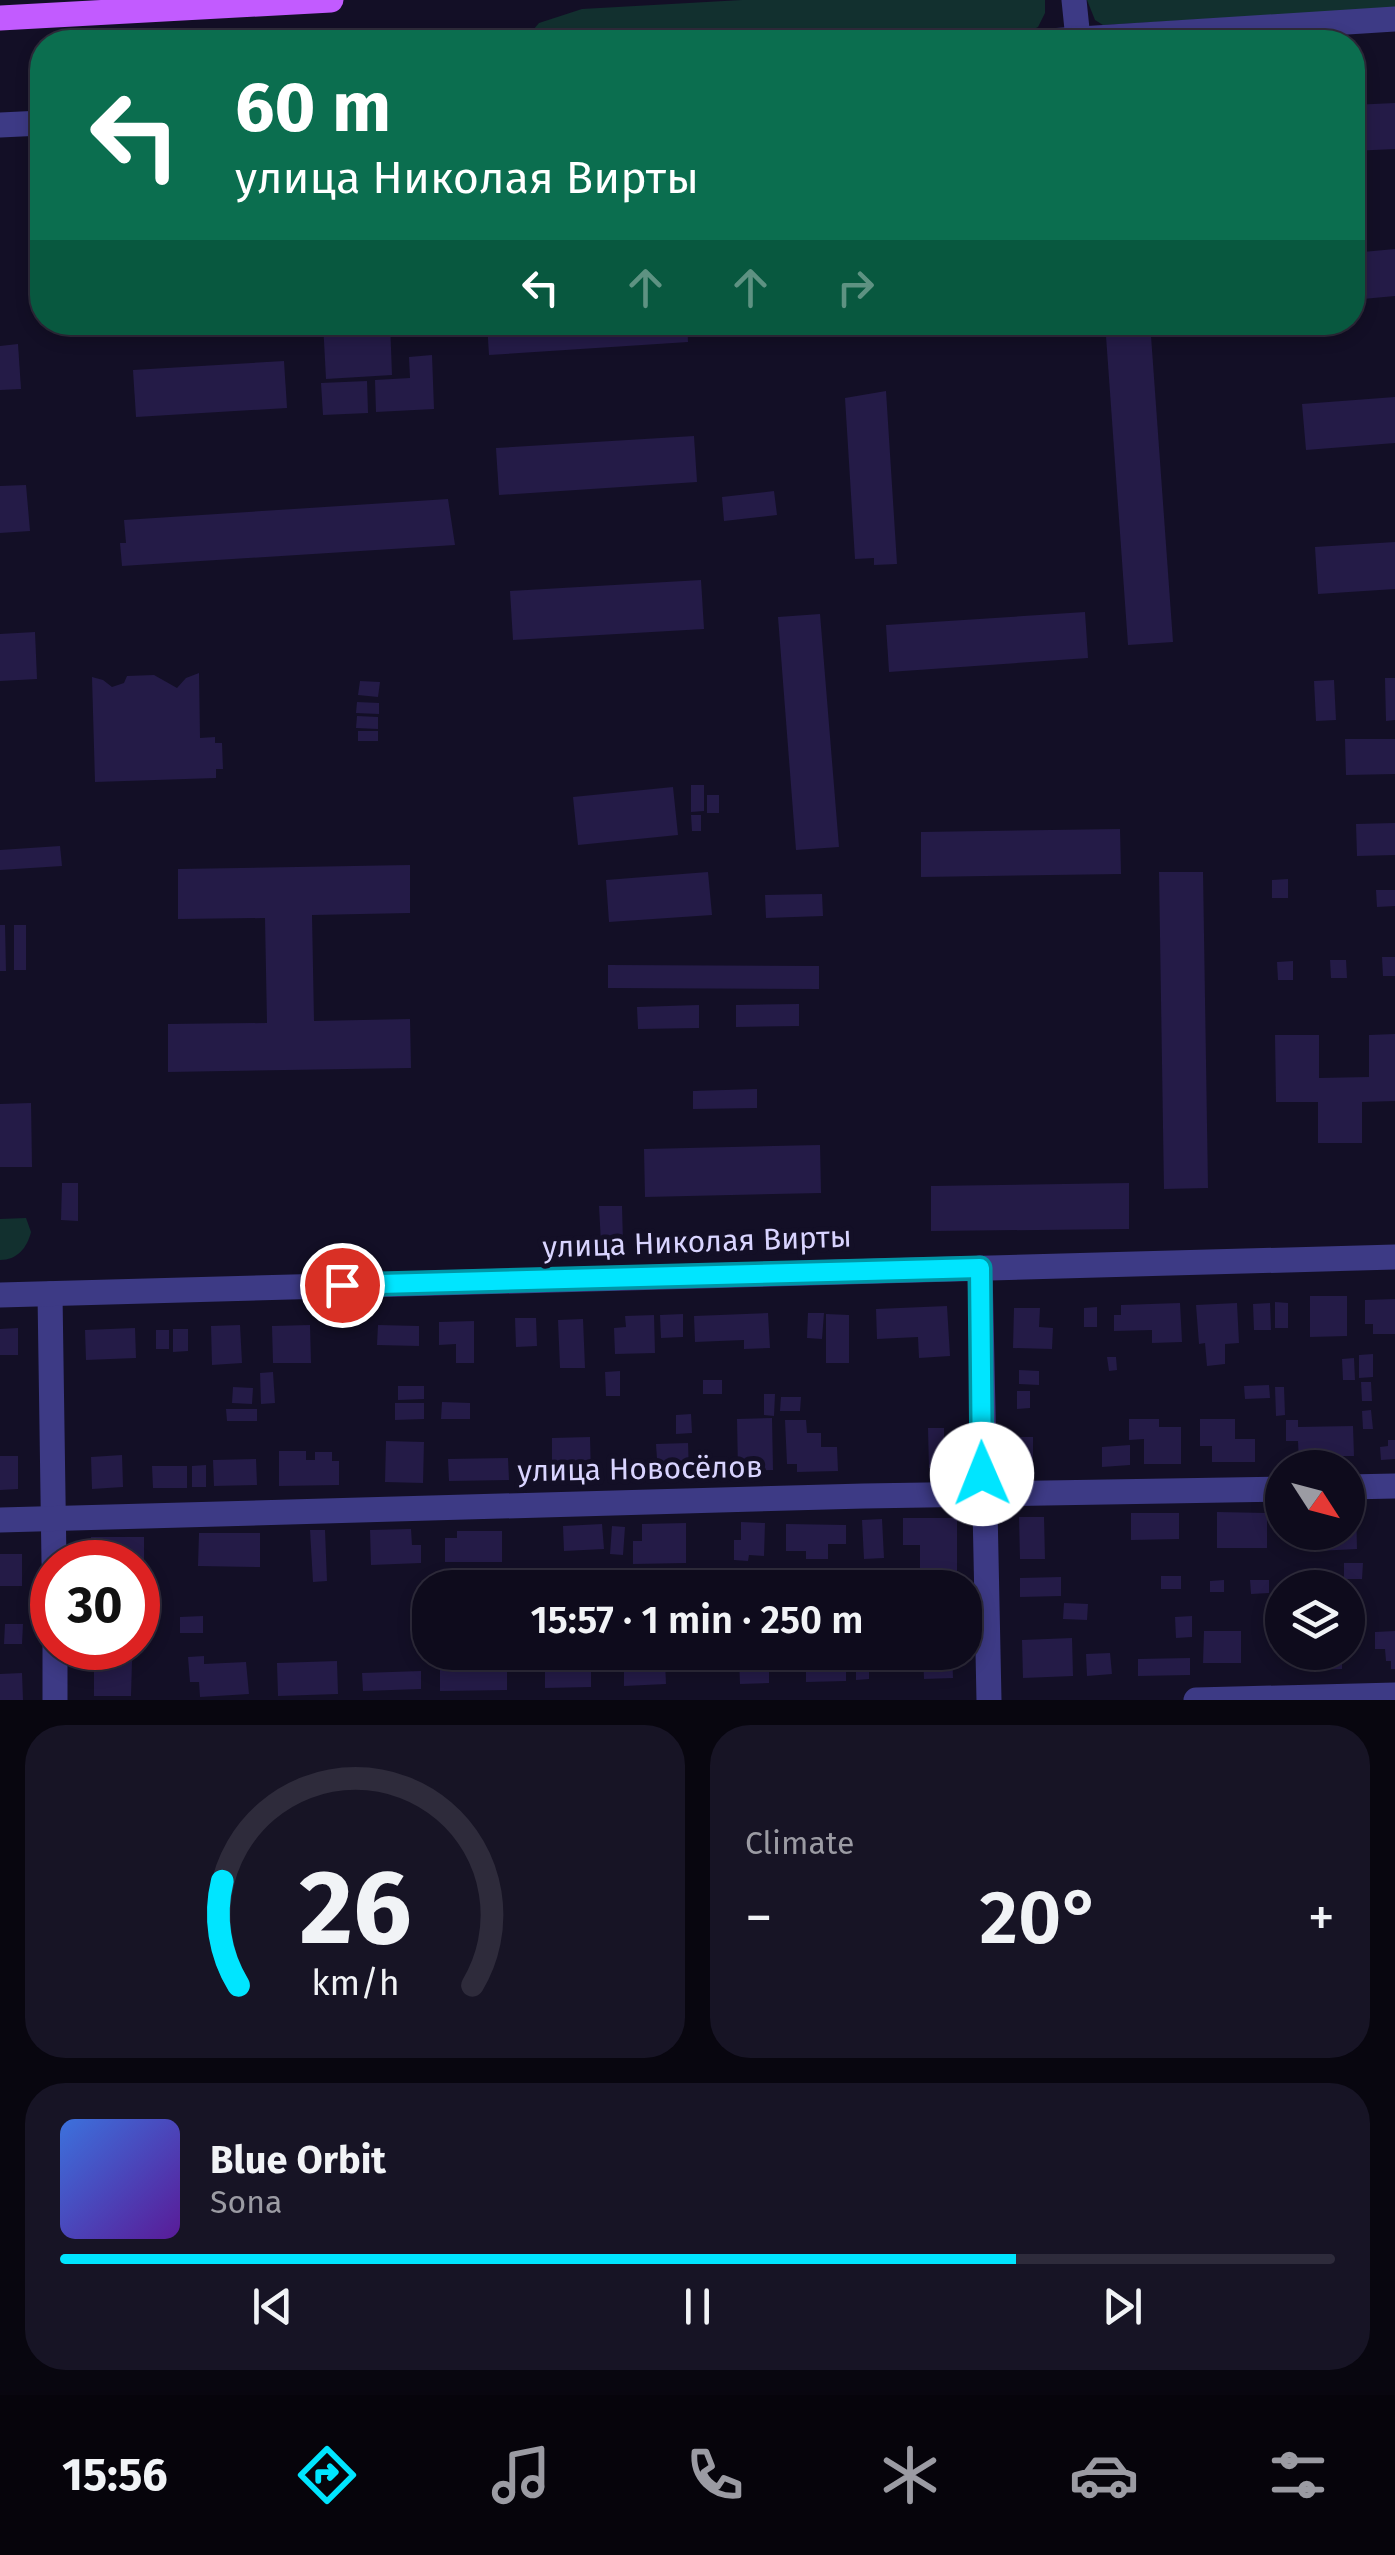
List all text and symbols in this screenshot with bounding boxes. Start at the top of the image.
text: 60 m [235,66,391,150]
icon: left [70,70,200,200]
text: улица Николая Вирты [235,151,699,205]
icon: left [513,260,568,315]
icon: ahead [618,260,673,315]
icon: ahead [723,260,778,315]
icon: right [828,260,883,315]
street label: улица Николая Вирты [542,1219,852,1265]
pin [300,1243,385,1328]
icon: arrive [315,1258,370,1313]
position arrow [930,1422,1034,1526]
street label: улица Новосёлов [517,1449,763,1489]
north arrow [1265,1450,1365,1550]
map controls [1265,1450,1365,1670]
speed limit sign: 30 [30,1540,160,1670]
button: layers [1265,1570,1365,1670]
text: 15:57 · 1 min · 250 m [530,1597,864,1643]
text: Climate [745,1824,854,1862]
text: 26 [299,1846,411,1971]
text: 20° [980,1873,1100,1963]
text: − [745,1885,773,1951]
text: + [1308,1885,1335,1951]
text: km/h [311,1962,399,2004]
text: Blue Orbit [210,2137,386,2183]
text: Sona [210,2183,282,2221]
icon: previous [245,2279,300,2334]
icon: pause [670,2279,725,2334]
icon: next [1095,2279,1150,2334]
icon: directions [292,2440,362,2510]
icon: music [486,2440,556,2510]
icon: phone [680,2440,750,2510]
icon: climate [875,2440,945,2510]
icon: car [1069,2440,1139,2510]
icon: filters [1263,2440,1333,2510]
text: 15:56 [62,2448,168,2502]

